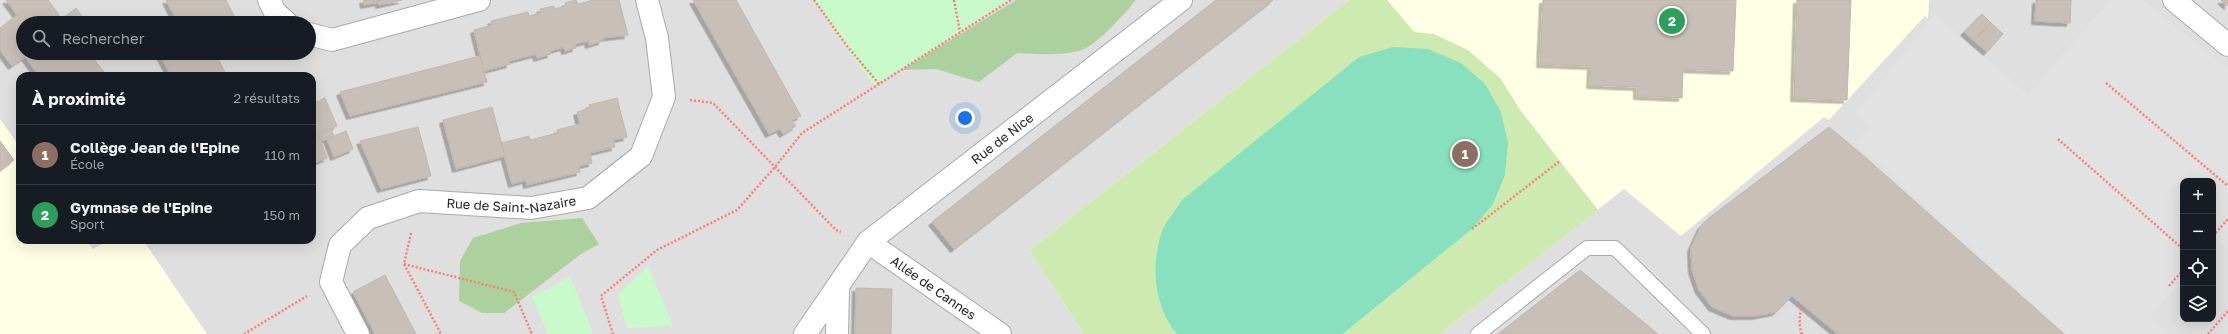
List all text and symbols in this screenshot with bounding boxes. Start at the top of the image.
pin: 2 [1659,6,1685,36]
search box [16,16,316,60]
icon: search [30,27,52,49]
text: Rechercher [62,29,145,47]
text: À proximité [32,88,126,109]
text: 2 résultats [234,90,300,106]
your location [955,108,975,128]
street label: Rue de Nice [968,109,1036,167]
text: Collège Jean de l'Epine [70,138,240,156]
pin: 1 [1452,139,1478,169]
text: 1 [42,147,48,163]
text: 110 m [265,147,300,163]
text: École [70,156,104,172]
map controls [2180,178,2216,322]
button: + [2180,178,2216,214]
street label: Rue de Saint-Nazaire [446,192,577,216]
text: Gymnase de l'Epine [70,198,213,216]
text: 2 [41,207,49,223]
text: 150 m [263,207,300,223]
button: − [2180,214,2216,250]
text: Sport [70,216,105,232]
button: locate [2180,250,2216,286]
street label: Allée de Cannes [888,252,979,323]
button: layers [2180,286,2216,322]

